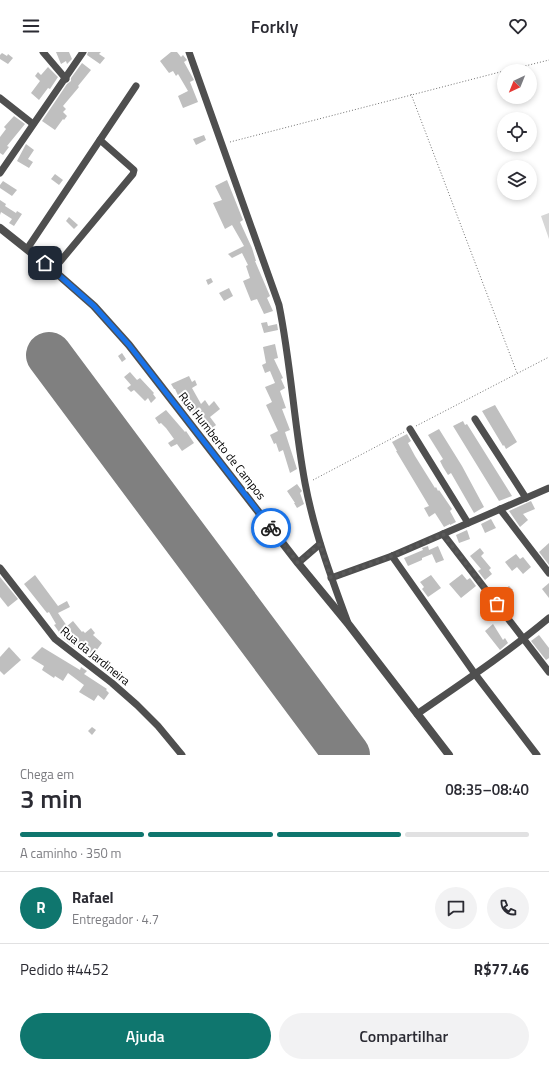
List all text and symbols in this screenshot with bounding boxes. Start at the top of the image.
text: Forkly [251,13,298,40]
icon: menu [20,15,42,37]
icon: heart [507,15,529,37]
north arrow [497,64,537,104]
map controls [497,64,537,200]
button: locate [497,112,537,152]
button: layers [497,160,537,200]
pin [28,246,62,280]
icon: home [34,252,56,274]
street label: Rua Humberto de Campos [174,388,271,504]
courier [251,508,291,548]
icon: bike [260,517,282,539]
pin [480,587,514,621]
icon: bag [486,593,508,615]
street label: Rua da Jardineira [56,621,134,690]
text: Chega em [20,764,74,784]
text: 08:35–08:40 [445,778,529,801]
text: 3 min [20,779,83,818]
text: A caminho · 350 m [20,843,121,863]
text: Rafael [72,886,114,909]
button: chat [435,887,477,929]
button: phone [487,887,529,929]
text: R [36,896,46,919]
text: Entregador · 4.7 [72,909,159,929]
text: Pedido #4452 [20,958,109,981]
text: R$77.46 [474,958,529,981]
button: Ajuda [20,1013,271,1059]
button: Compartilhar [279,1013,529,1059]

